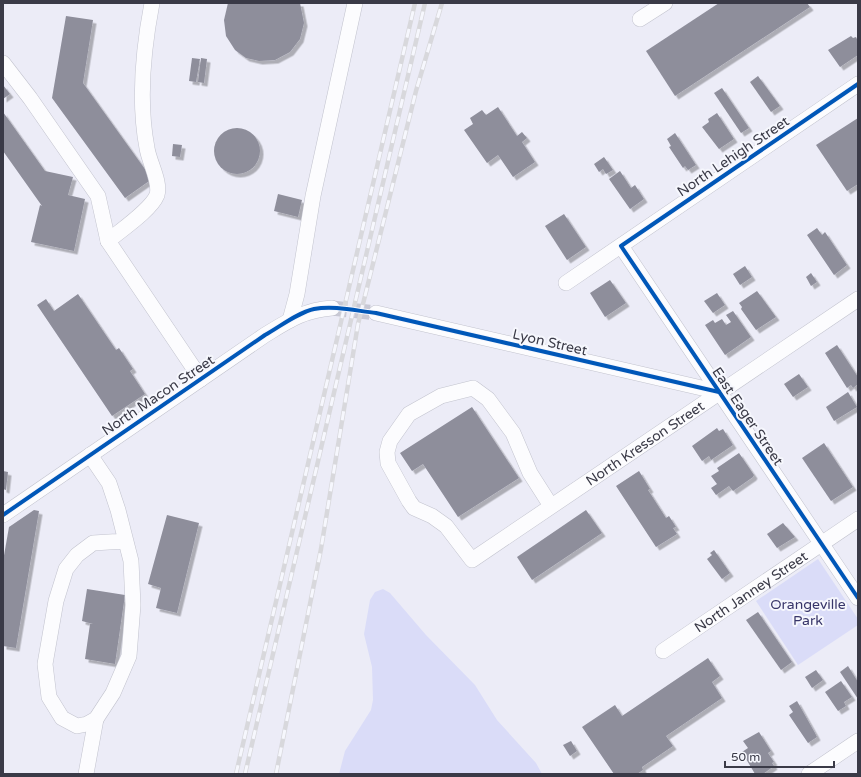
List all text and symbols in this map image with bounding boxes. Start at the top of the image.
street label: North Lehigh Street [674,112,793,200]
street label: Lyon Street [511,326,590,359]
street label: North Macon Street [99,351,218,439]
street label: East Eager Street [708,364,787,469]
street label: North Kresson Street [583,397,708,490]
street label: North Janney Street [691,547,811,636]
park label: Orangeville Park [770,596,846,629]
scale bar [725,743,834,769]
text: 50 m [731,750,760,764]

